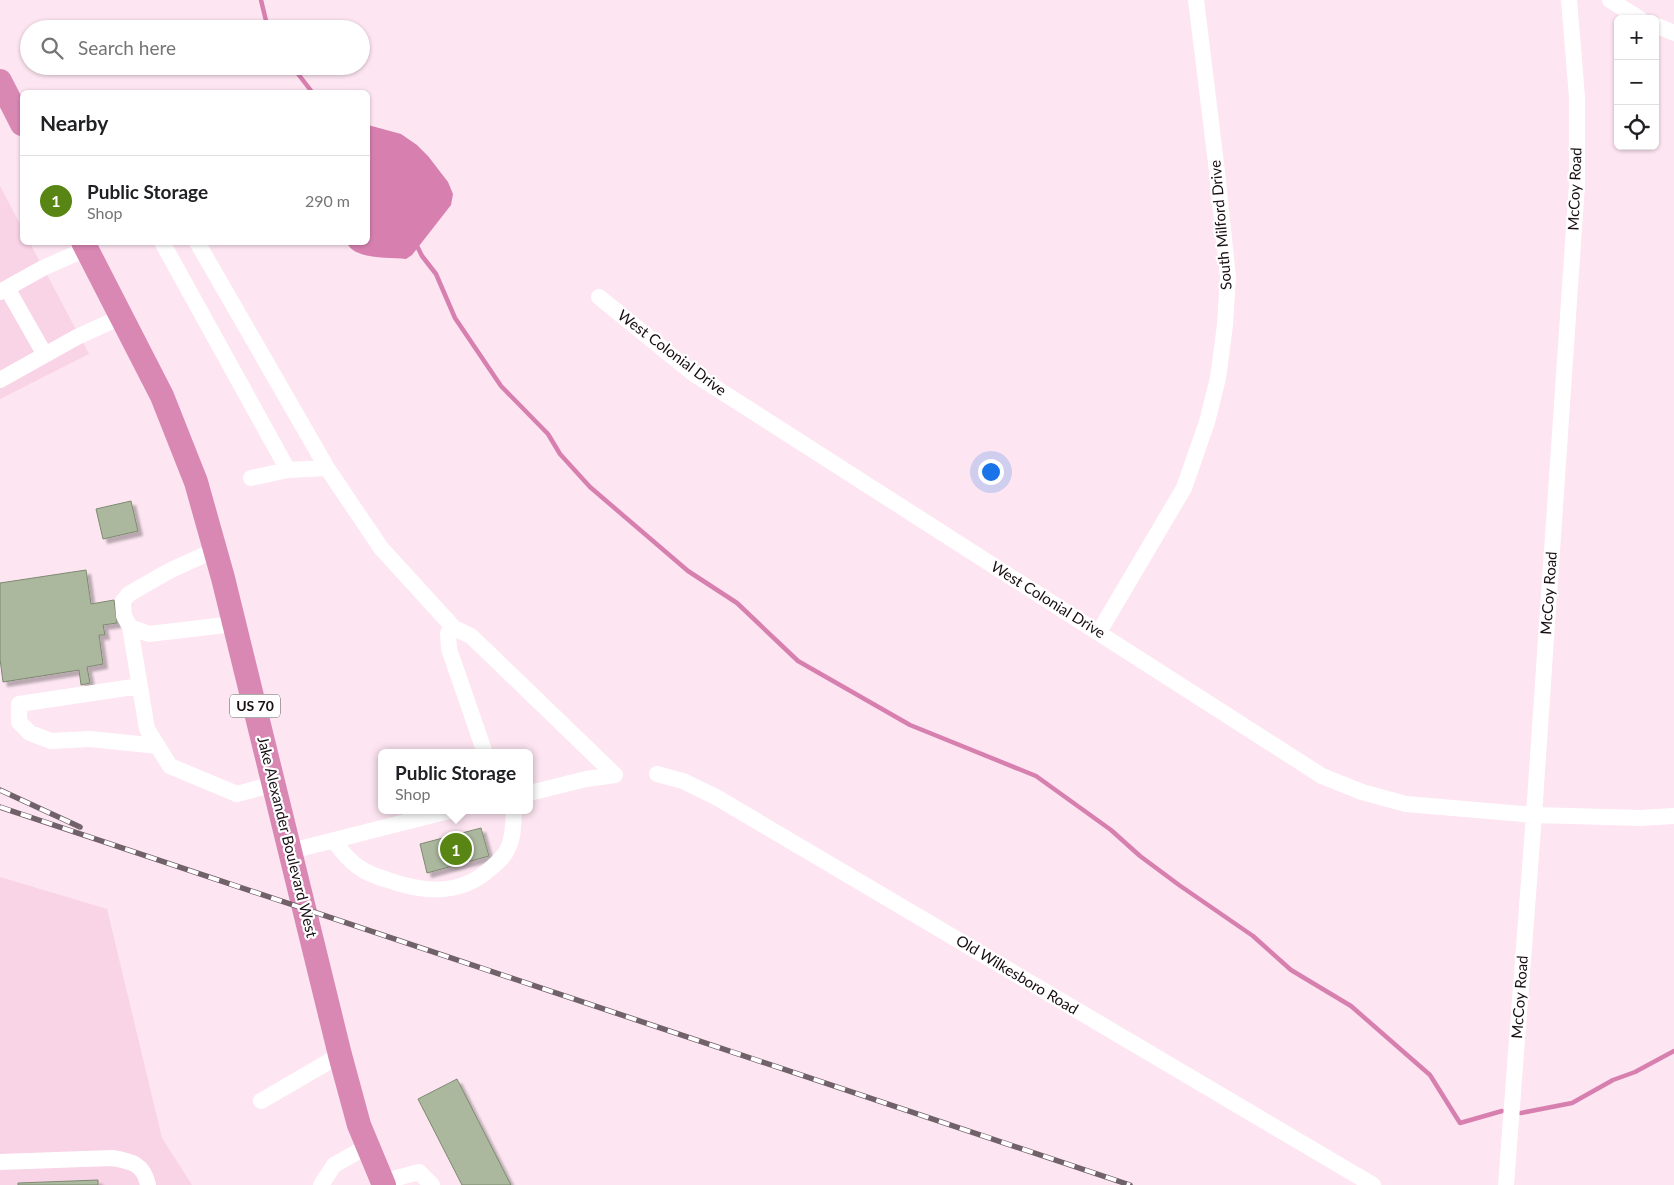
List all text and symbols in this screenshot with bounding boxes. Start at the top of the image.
map controls [1614,15,1659,150]
button: + [1614,15,1659,60]
search box [20,20,370,75]
icon: search [38,34,66,62]
text: Search here [78,36,176,59]
button: − [1614,60,1659,105]
button: locate [1614,105,1659,150]
text: Nearby [40,110,108,135]
street label: McCoy Road [1564,147,1584,231]
street label: South Milford Drive [1205,159,1235,291]
text: Public Storage [87,180,208,203]
text: 1 [51,191,61,210]
text: 290 m [305,191,350,210]
text: Shop [87,203,123,222]
street label: West Colonial Drive [615,306,731,399]
your location [978,459,1004,485]
street label: McCoy Road [1536,551,1560,635]
street label: West Colonial Drive [988,557,1109,642]
road number: US 70 [230,694,280,718]
street label: Jake Alexander Boulevard West [254,734,322,940]
popup [378,749,533,814]
text: Public Storage [395,761,516,784]
text: Shop [395,784,430,803]
pin: 1 [440,830,472,868]
street label: Old Wilkesboro Road [953,931,1082,1018]
street label: McCoy Road [1507,955,1531,1039]

